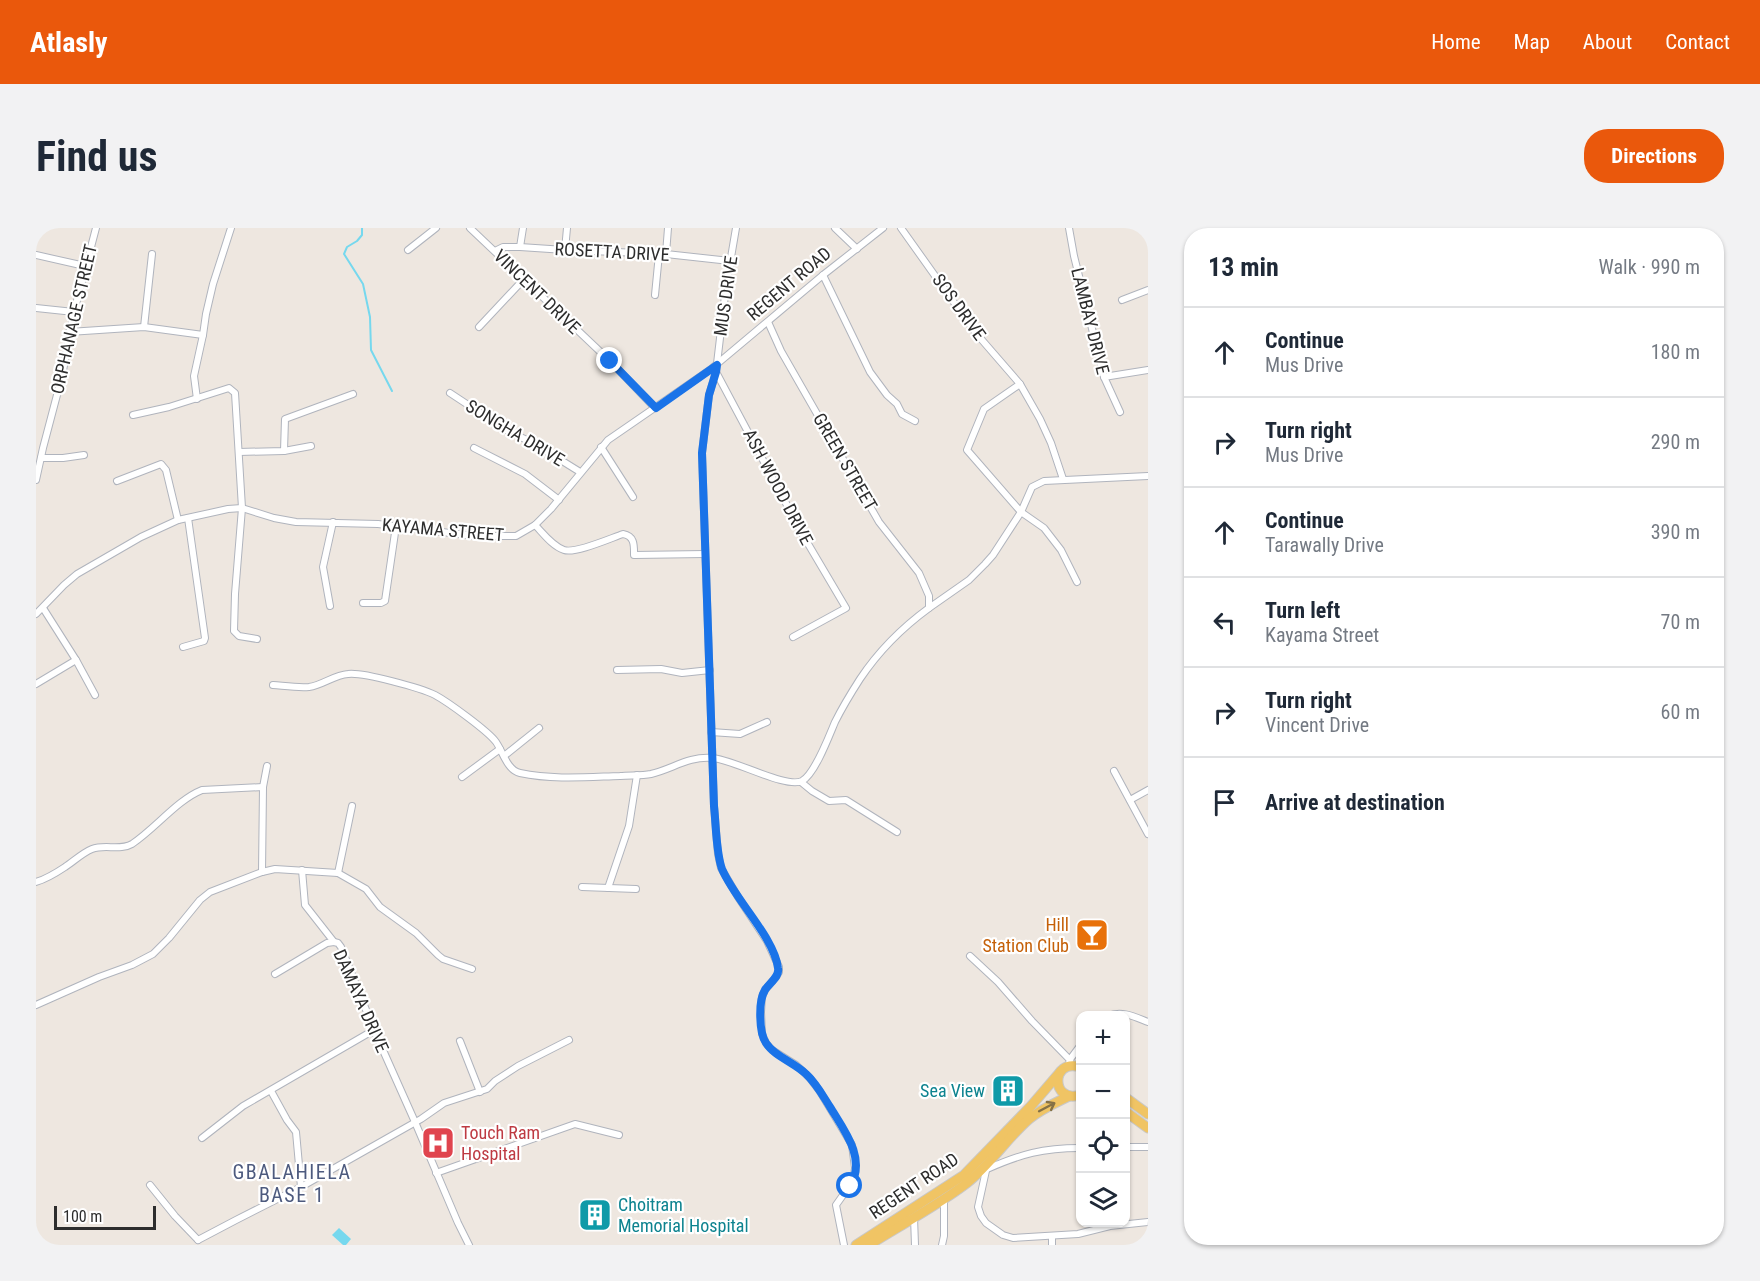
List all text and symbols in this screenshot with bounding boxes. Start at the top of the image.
text: Atlasly [30,26,108,59]
text: Home [1431,30,1481,54]
text: Map [1514,30,1550,54]
text: About [1583,30,1632,54]
text: Contact [1665,30,1730,54]
button: Directions [1584,129,1724,183]
text: Find us [36,132,157,181]
street label: ROSETTA DRIVE [554,238,670,265]
street label: ORPHANAGE STREET [46,242,101,396]
street label: REGENT ROAD [742,242,835,325]
street label: VINCENT DRIVE [490,245,585,338]
text: 13 min [1208,252,1279,282]
street label: MUS DRIVE [710,255,742,337]
text: Walk · 990 m [1599,255,1700,279]
street label: LAMBAY DRIVE [1067,265,1114,376]
street label: SOS DRIVE [928,269,991,344]
text: Continue [1265,328,1344,353]
icon: ahead [1208,336,1241,369]
text: 180 m [1651,340,1700,364]
route end [596,347,622,373]
text: Mus Drive [1265,353,1343,377]
street label: SONGHA DRIVE [462,395,568,470]
street label: GREEN STREET [809,409,882,514]
text: Turn right [1265,418,1352,443]
street label: ASH WOOD DRIVE [739,425,818,548]
icon: right [1208,426,1241,459]
text: 290 m [1651,430,1700,454]
text: Mus Drive [1265,443,1343,467]
text: Continue [1265,508,1344,533]
street label: KAYAMA STREET [381,514,505,545]
icon: ahead [1208,516,1241,549]
text: 390 m [1651,520,1700,544]
text: Tarawally Drive [1265,533,1384,557]
text: Turn left [1265,598,1340,623]
icon: left [1208,606,1241,639]
text: 70 m [1661,610,1700,634]
text: Kayama Street [1265,623,1379,647]
text: Turn right [1265,688,1352,713]
icon: right [1208,696,1241,729]
text: 60 m [1661,700,1700,724]
text: Vincent Drive [1265,713,1369,737]
icon: arrive [1208,786,1241,819]
text: Arrive at destination [1265,790,1445,815]
place label: Hill Station Club [982,914,1069,956]
bar icon: Hill Station Club [1074,917,1110,953]
street label: DAMAYA DRIVE [329,946,393,1055]
map controls [1076,1011,1130,1227]
button: + [1076,1011,1130,1065]
button: − [1076,1065,1130,1119]
building icon: Sea View [990,1073,1026,1109]
place label: Sea View [920,1080,985,1101]
one-way arrow [1038,1101,1055,1113]
button: locate [1076,1119,1130,1173]
place label: Touch Ram Hospital [461,1122,540,1164]
hospital icon: Touch Ram Hospital [420,1125,456,1161]
street label: REGENT ROAD [865,1148,962,1223]
district label: GBALAHIELA BASE 1 [232,1160,352,1207]
route start [836,1172,862,1198]
button: layers [1076,1173,1130,1227]
place label: Choitram Memorial Hospital [618,1194,749,1236]
building icon: Choitram Memorial Hospital [577,1197,613,1233]
scale bar [54,1203,156,1230]
text: 100 m [63,1207,102,1226]

